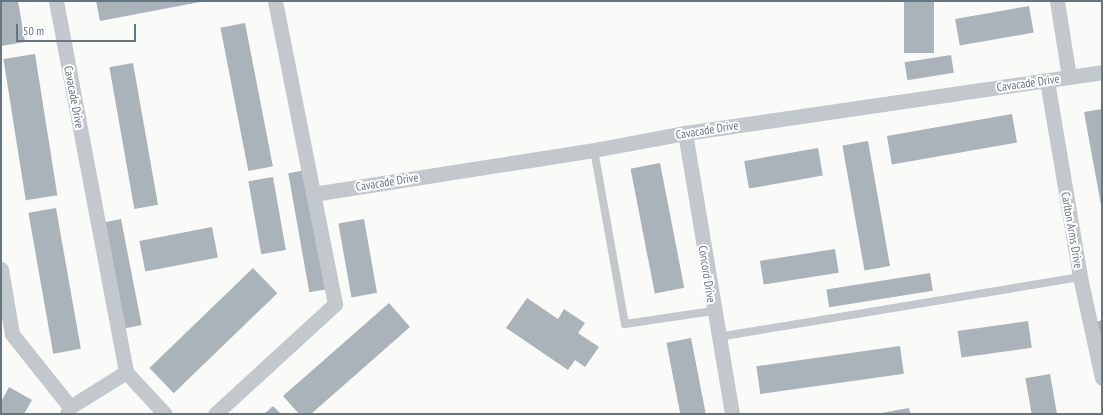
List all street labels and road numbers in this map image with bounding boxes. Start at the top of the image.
street label: Cavacade Drive [61,65,87,129]
street label: Cavacade Drive [996,71,1060,95]
street label: Cavacade Drive [675,118,739,142]
street label: Cavacade Drive [355,170,419,194]
street label: Carlton Arms Drive [1058,191,1086,269]
street label: Concord Drive [695,244,719,304]

